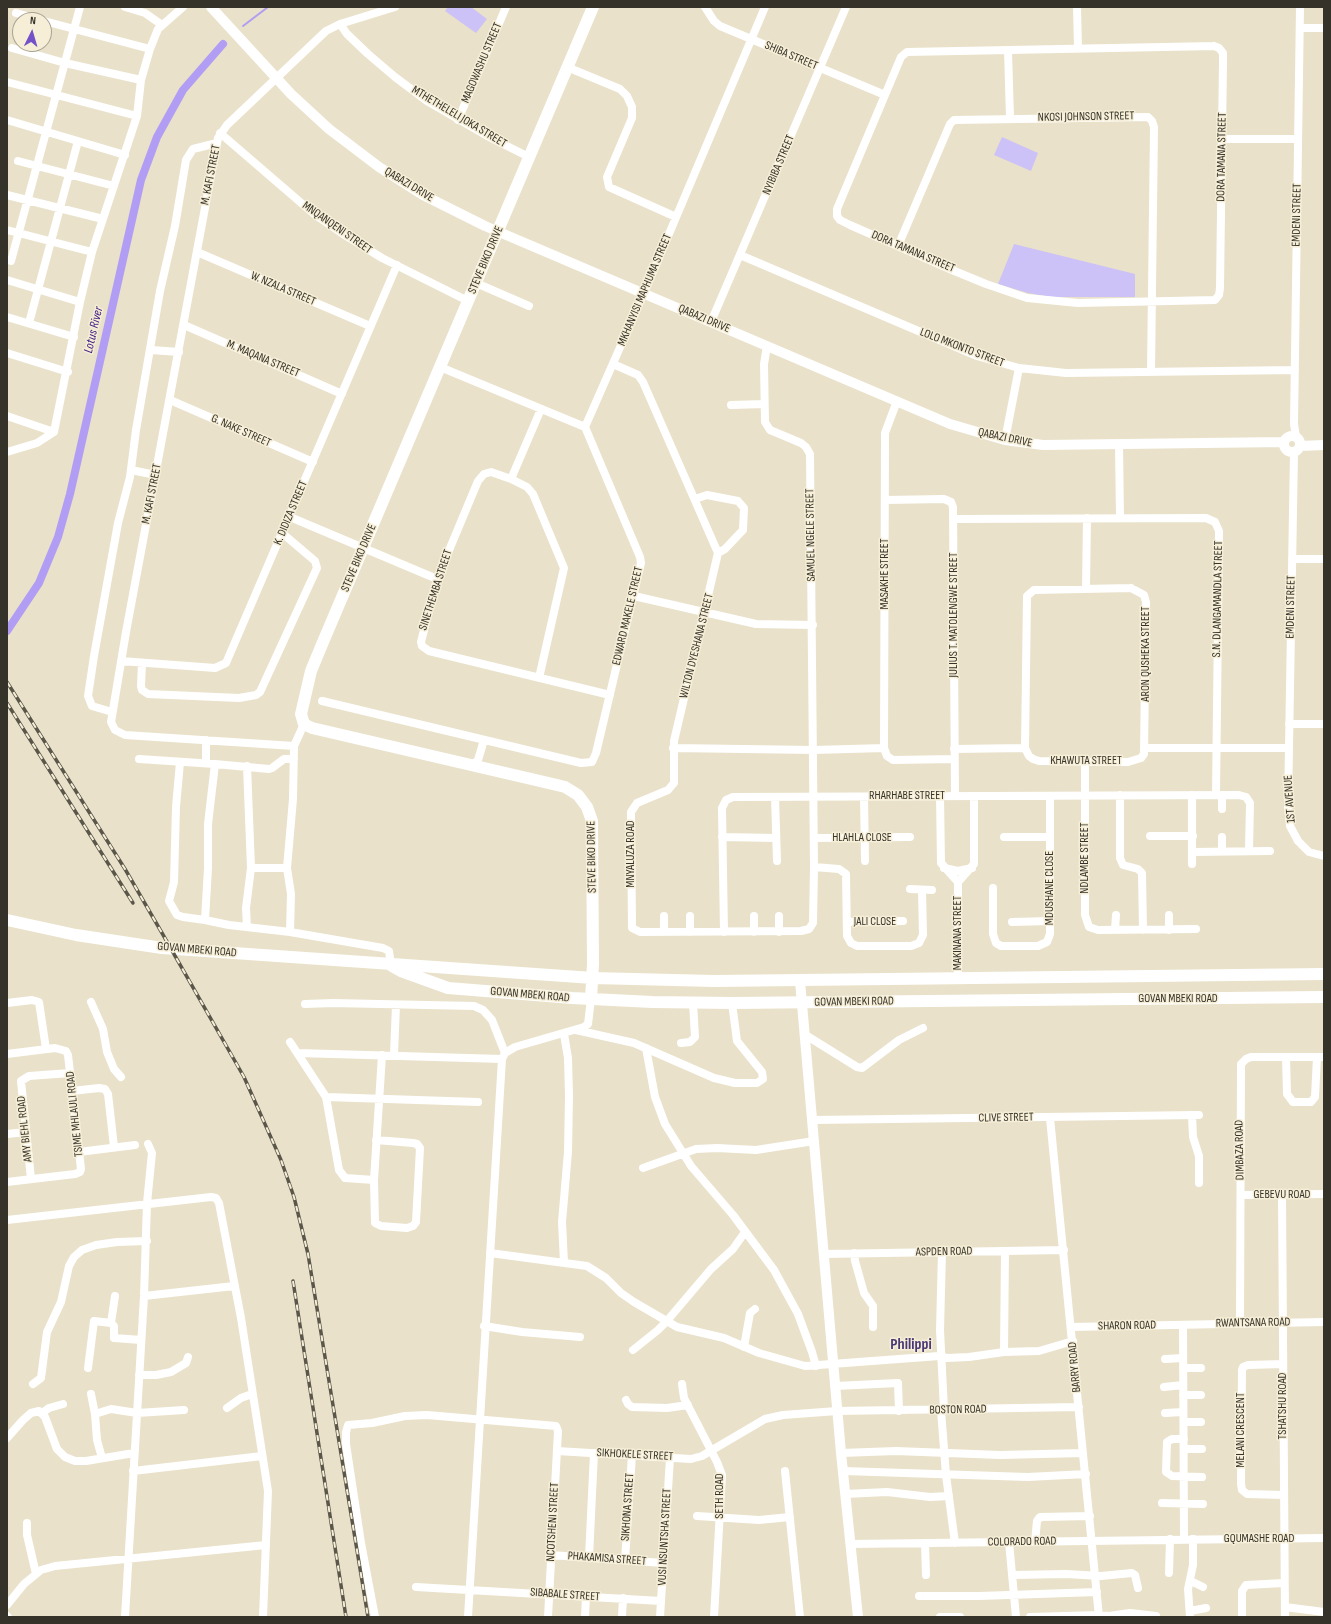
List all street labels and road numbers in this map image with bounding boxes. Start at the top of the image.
street label: MAGOWASHU STREET [459,21,505,105]
street label: SHIBA STREET [762,38,820,74]
street label: MTHETHELELI JOKA STREET [409,83,509,151]
street label: NKOSI JOHNSON STREET [1038,109,1134,125]
street label: DORA TAMANA STREET [1214,112,1230,202]
street label: NYIBIBA STREET [760,133,798,197]
street label: M. KAFI STREET [198,144,224,206]
street label: QABAZI DRIVE [382,165,436,205]
street label: EMDENI STREET [1289,183,1305,247]
street label: MNQANQENI STREET [299,199,375,257]
street label: STEVE BIKO DRIVE [465,224,507,296]
street label: DORA TAMANA STREET [869,228,957,276]
street label: MKHANYISI MAPHUMA STREET [615,232,675,348]
street label: W. NZALA STREET [248,269,318,309]
street label: QABAZI DRIVE [676,302,732,336]
street label: LOLO MKONTO STREET [918,325,1006,371]
street label: M. MAQANA STREET [224,337,302,381]
street label: G. NAKE STREET [209,411,273,451]
street label: QABAZI DRIVE [977,425,1033,451]
street label: M. KAFI STREET [139,463,165,525]
street label: K. DIDIZA STREET [271,479,311,547]
street label: SAMUEL NGELE STREET [803,488,819,582]
street label: STEVE BIKO DRIVE [338,522,380,594]
street label: MASAKHE STREET [878,538,892,610]
street label: S.N. DLANGAMANDLA STREET [1210,541,1226,657]
street label: SINETHEMBA STREET [416,548,456,632]
street label: JULIUS T. MATOLENGWE STREET [947,552,961,678]
street label: EDWARD MAKELE STREET [610,565,646,667]
street label: EMDENI STREET [1283,575,1299,639]
street label: WILTON DYESHANA STREET [677,592,717,700]
street label: ARON QUSHEKA STREET [1139,606,1153,702]
street label: KHAWUTA STREET [1050,754,1122,768]
street label: 1ST AVENUE [1281,774,1299,824]
street label: RHARHABE STREET [869,789,945,803]
street label: MNYALUZA ROAD [624,820,638,888]
street label: STEVE BIKO DRIVE [584,821,600,893]
street label: NDLAMBE STREET [1078,822,1092,894]
street label: HLAHLA CLOSE [832,831,892,845]
street label: MDUSHANE CLOSE [1043,851,1057,925]
street label: MAKINANA STREET [951,896,965,970]
street label: JALI CLOSE [854,915,896,929]
street label: GOVAN MBEKI ROAD [157,939,237,961]
street label: GOVAN MBEKI ROAD [490,984,570,1006]
street label: GOVAN MBEKI ROAD [1138,992,1218,1006]
street label: GOVAN MBEKI ROAD [814,994,894,1010]
street label: TSIME MHLAULI ROAD [63,1070,87,1158]
street label: AMY BIEHL ROAD [14,1095,36,1163]
street label: CLIVE STREET [978,1110,1034,1126]
street label: DIMBAZA ROAD [1232,1120,1248,1180]
street label: GEBEVU ROAD [1254,1188,1310,1202]
street label: ASPDEN ROAD [916,1244,972,1260]
street label: RWANTSANA ROAD [1215,1315,1291,1331]
street label: SHARON ROAD [1098,1318,1156,1334]
street label: BARRY ROAD [1066,1341,1084,1393]
street label: TSHATSHU ROAD [1276,1373,1290,1439]
street label: MELANI CRESCENT [1234,1392,1248,1468]
street label: BOSTON ROAD [929,1402,987,1418]
street label: SIKHOKELE STREET [596,1446,674,1464]
street label: SIKHONA STREET [618,1472,638,1542]
street label: SETH ROAD [713,1473,727,1519]
street label: NCOTSHENI STREET [544,1482,562,1562]
street label: VUSI NSUNTSHA STREET [655,1488,675,1586]
street label: GQUMASHE ROAD [1224,1532,1294,1546]
street label: COLORADO ROAD [988,1534,1056,1550]
street label: PHAKAMISA STREET [567,1549,647,1569]
street label: SIBABALE STREET [530,1585,600,1605]

